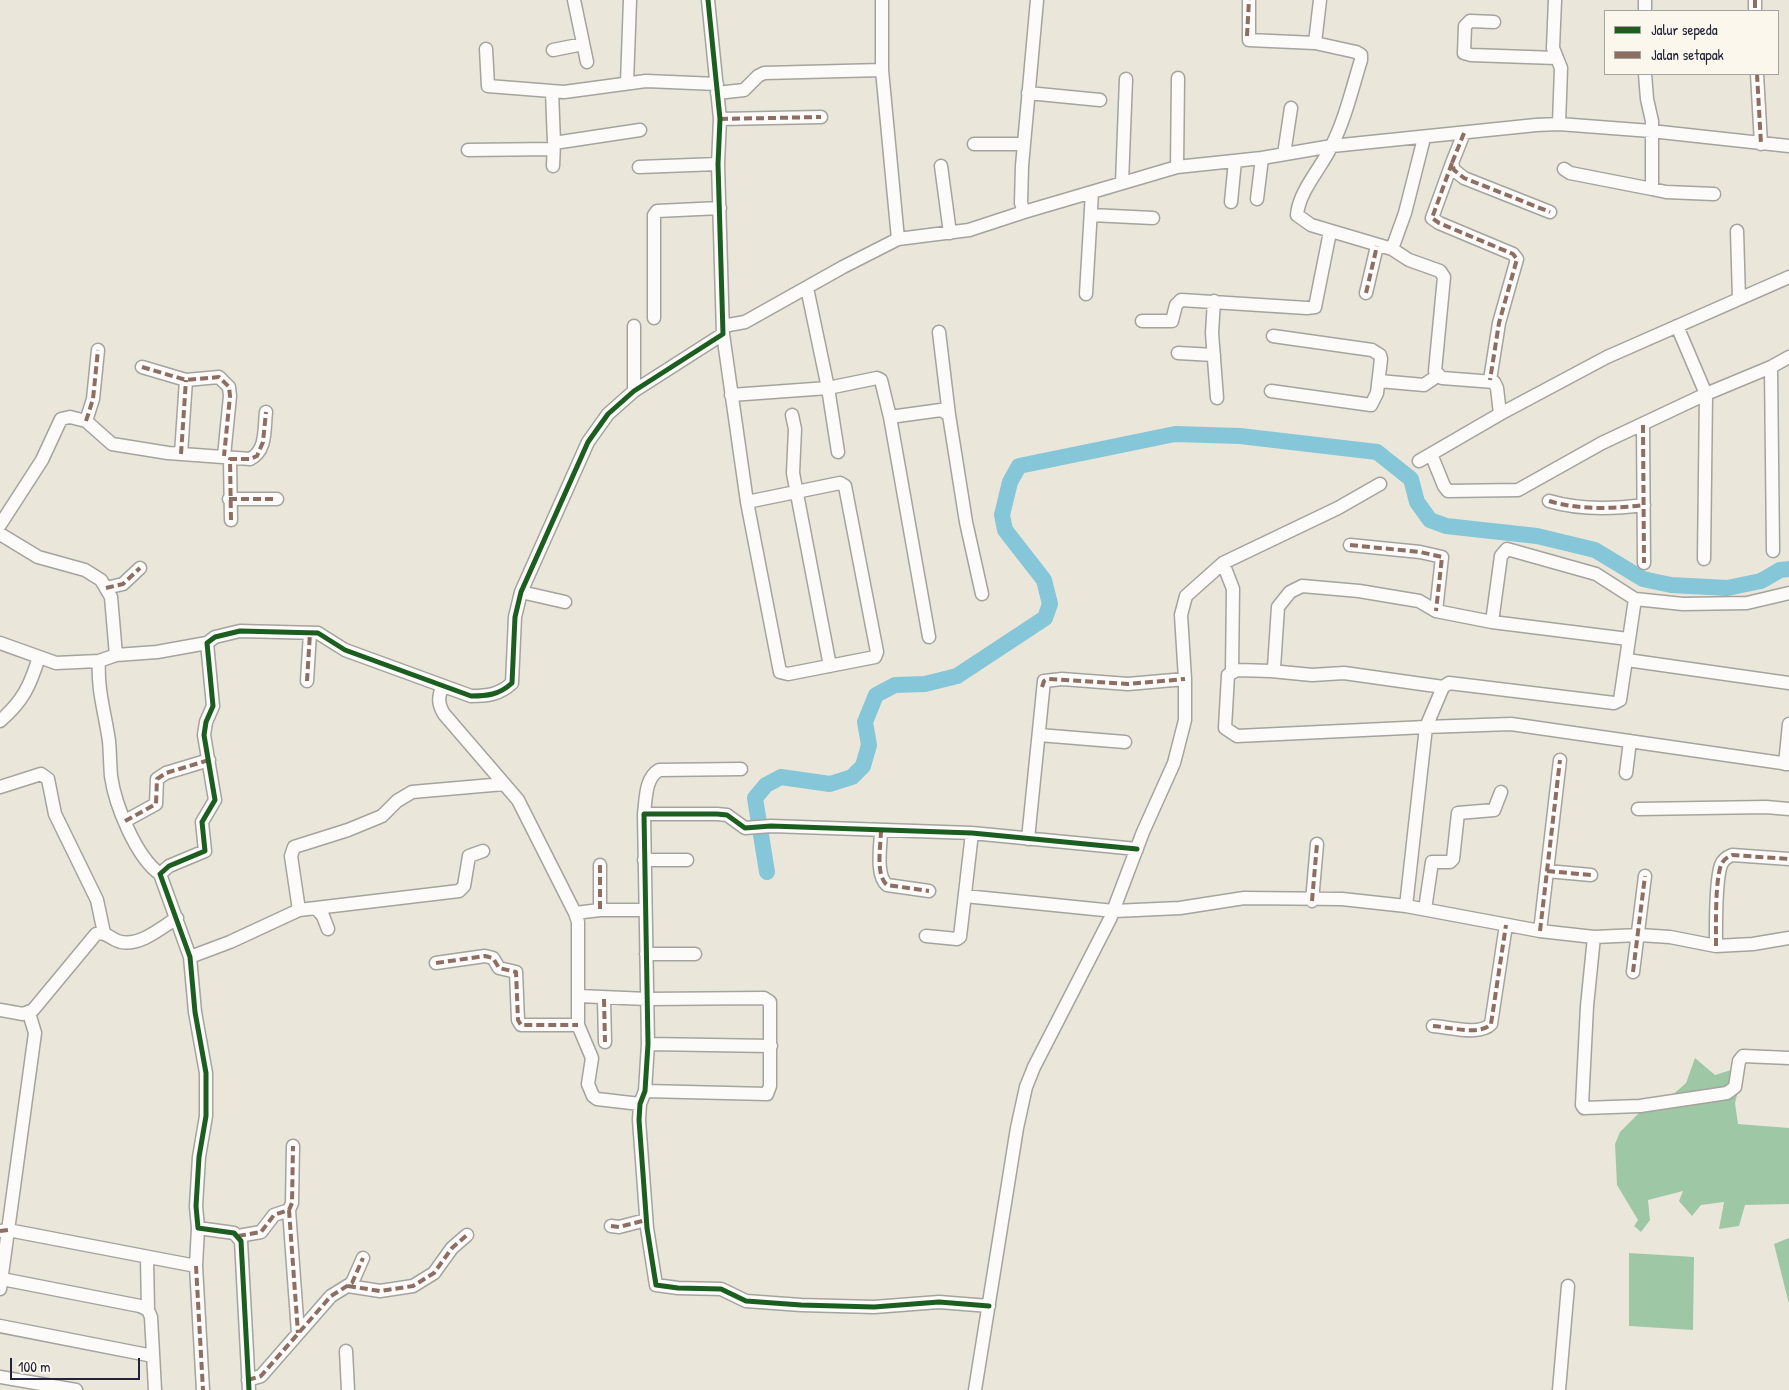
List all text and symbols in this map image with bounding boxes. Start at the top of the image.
legend [1604,10,1779,75]
text: Jalur sepeda [1651,19,1718,40]
text: Jalan setapak [1651,44,1724,65]
scale bar [12,1348,142,1380]
text: 100 m [18,1356,51,1377]

